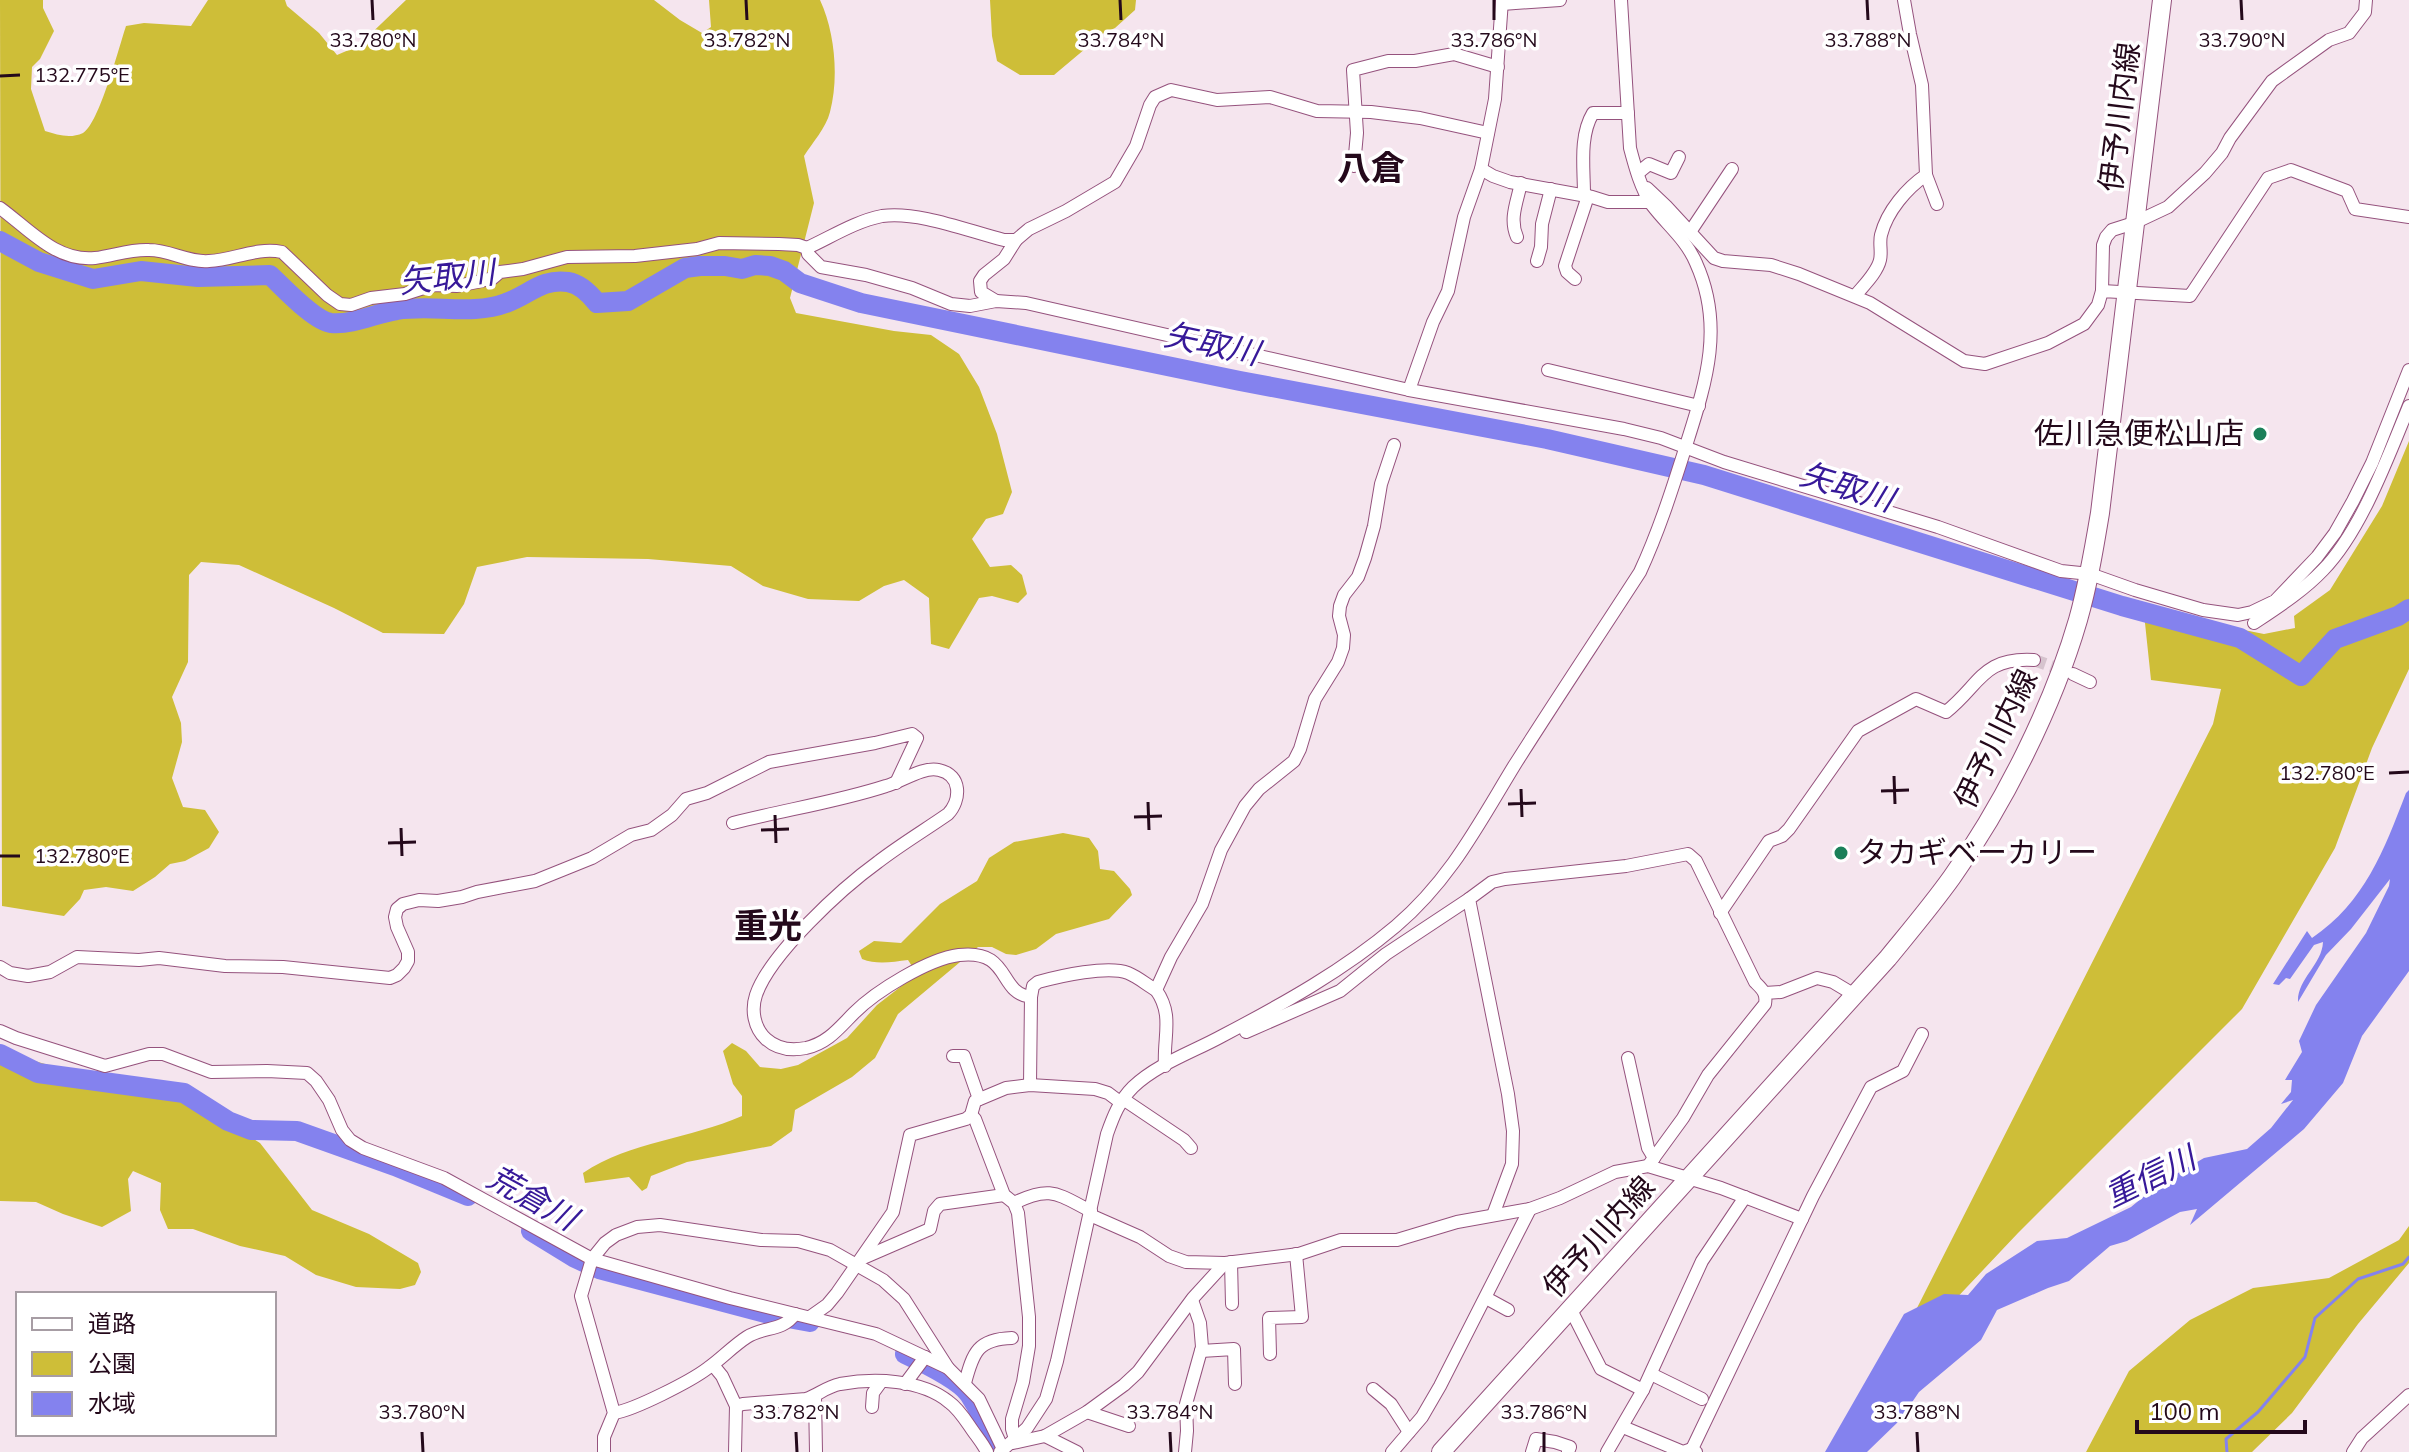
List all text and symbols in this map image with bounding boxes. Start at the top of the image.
text: 33.780°N [330,27,416,52]
text: 33.782°N [704,27,790,52]
text: 33.784°N [1078,27,1164,52]
text: 33.786°N [1451,27,1537,52]
text: 33.788°N [1825,27,1911,52]
text: 33.790°N [2199,27,2285,52]
street label: 伊予川内線 [2091,40,2147,194]
text: 132.775°E [34,62,130,87]
district label: 八倉 [1337,146,1405,189]
water label: 矢取川 [397,251,500,301]
water label: 矢取川 [1161,313,1266,373]
place label: 佐川急便松山店 [2034,414,2244,452]
marker: 佐川急便松山店 [2251,425,2269,443]
water label: 矢取川 [1796,453,1902,520]
street label: 伊予川内線 [1945,663,2045,814]
text: 132.780°E [2279,760,2375,785]
place label: タカギベーカリー [1857,833,2097,871]
text: 132.780°E [34,843,130,868]
marker: タカギベーカリー [1832,844,1850,862]
district label: 重光 [734,904,802,947]
water label: 重信川 [2098,1136,2204,1215]
water label: 荒倉川 [481,1156,587,1239]
street label: 伊予川内線 [1534,1168,1663,1305]
legend [16,1292,276,1436]
text: 道路 [88,1308,136,1338]
text: 公園 [88,1348,136,1378]
scale bar [2137,1384,2305,1434]
text: 水域 [88,1388,136,1418]
text: 100 m [2149,1396,2220,1426]
text: 33.780°N [379,1399,465,1424]
text: 33.782°N [753,1399,839,1424]
text: 33.784°N [1127,1399,1213,1424]
text: 33.786°N [1501,1399,1587,1424]
text: 33.788°N [1874,1399,1960,1424]

